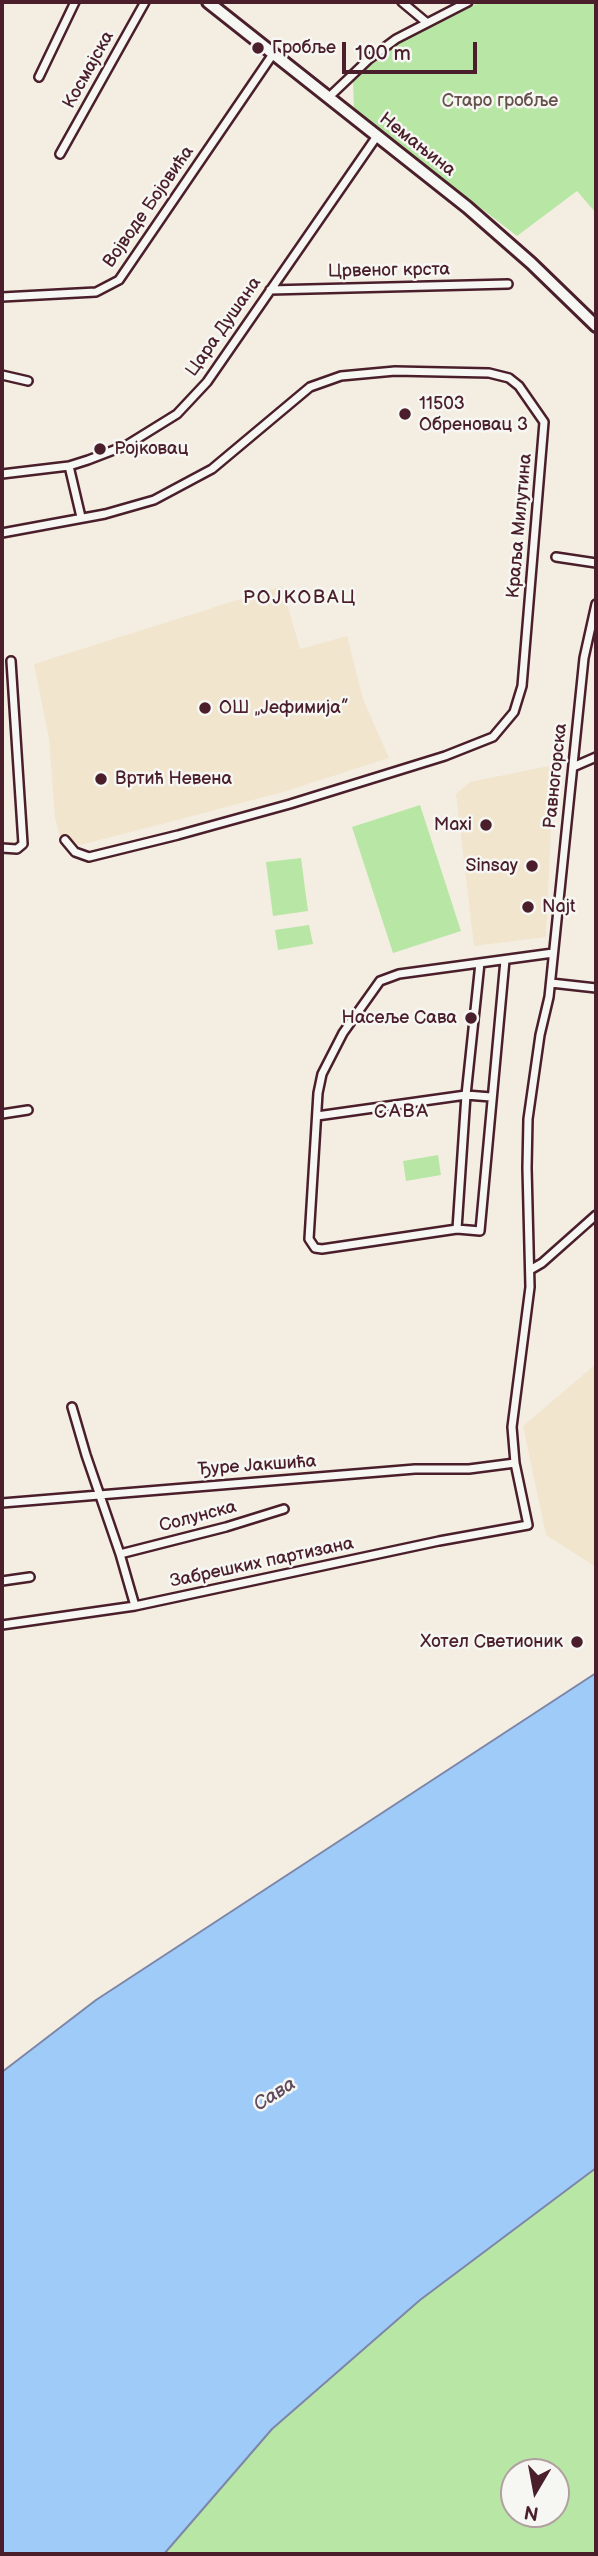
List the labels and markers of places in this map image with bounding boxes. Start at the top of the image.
place label: Гробље [272,37,336,59]
marker: Гробље [250,40,266,56]
place label: 11503 Обреновац 3 [419,393,528,436]
marker: 11503 Обреновац 3 [397,406,413,422]
place label: Ројковац [114,438,188,460]
marker: Ројковац [92,441,108,457]
place label: ОШ „Јефимија” [219,697,349,719]
marker: ОШ „Јефимија” [197,700,213,716]
place label: Вртић Невена [115,768,232,790]
marker: Вртић Невена [93,771,109,787]
place label: Maxi [434,814,472,836]
marker: Maxi [478,817,494,833]
place label: Sinsay [466,855,518,877]
marker: Sinsay [524,858,540,874]
place label: Najt [542,896,576,918]
marker: Najt [520,899,536,915]
place label: Насеље Сава [342,1007,457,1029]
marker: Насеље Сава [463,1010,479,1026]
place label: Хотел Светионик [420,1631,563,1653]
marker: Хотел Светионик [569,1634,585,1650]

